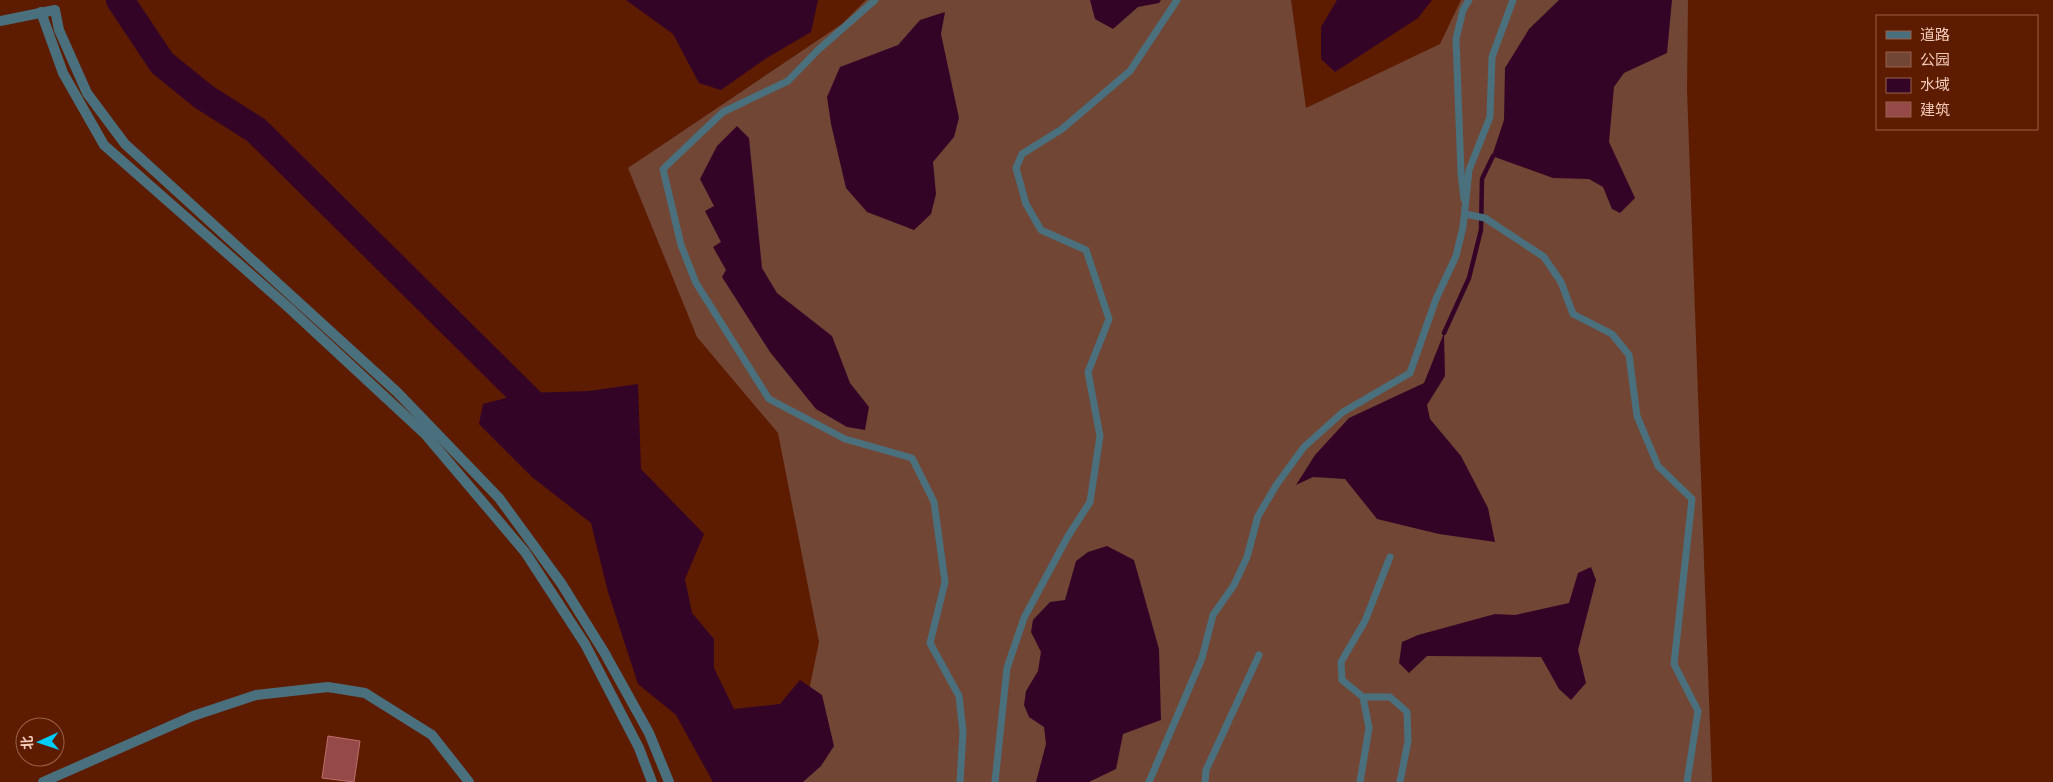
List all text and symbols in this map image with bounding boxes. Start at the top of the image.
legend [1876,15,2038,130]
text: 道路 [1920,26,1950,43]
text: 公园 [1920,51,1950,68]
text: 水域 [1920,76,1950,93]
text: 建筑 [1920,101,1950,118]
north arrow [15,717,65,767]
text: 北 [19,735,35,750]

